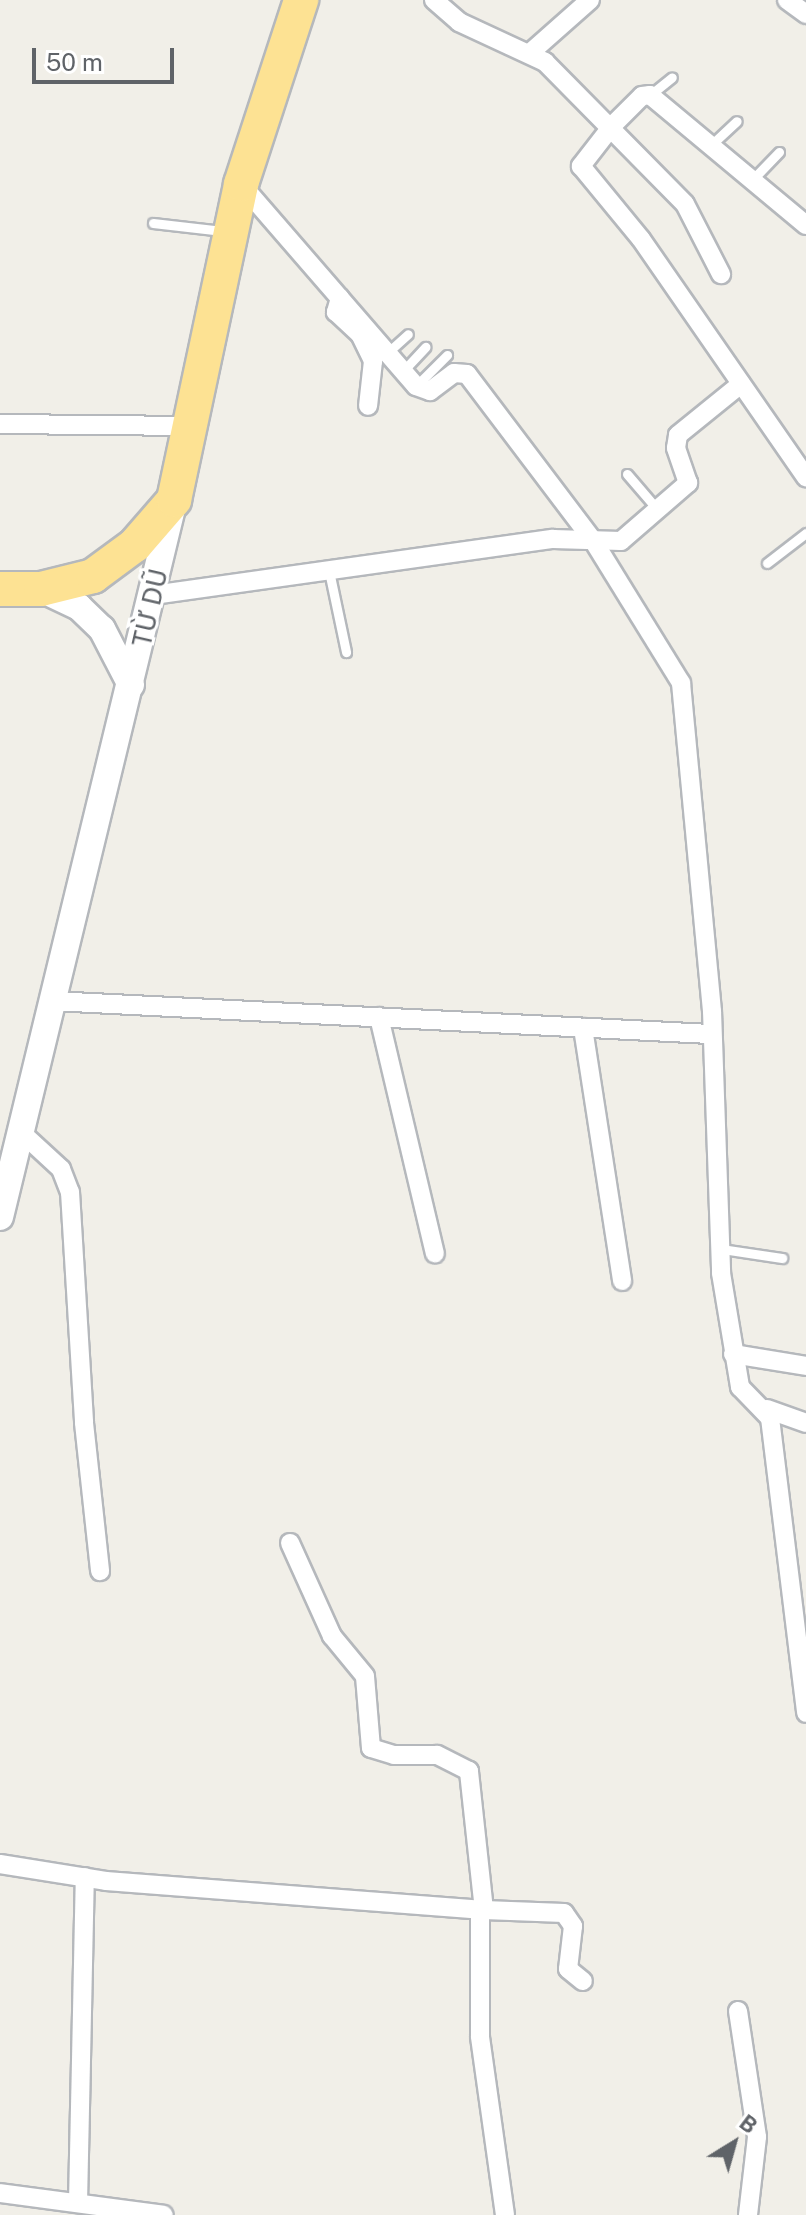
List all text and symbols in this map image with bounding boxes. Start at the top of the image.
scale bar [36,32,178,82]
text: 50 m [46,48,103,76]
street label: TỪ DŨ [126,566,174,650]
north arrow [694,2103,774,2183]
text: B [735,2109,762,2139]

